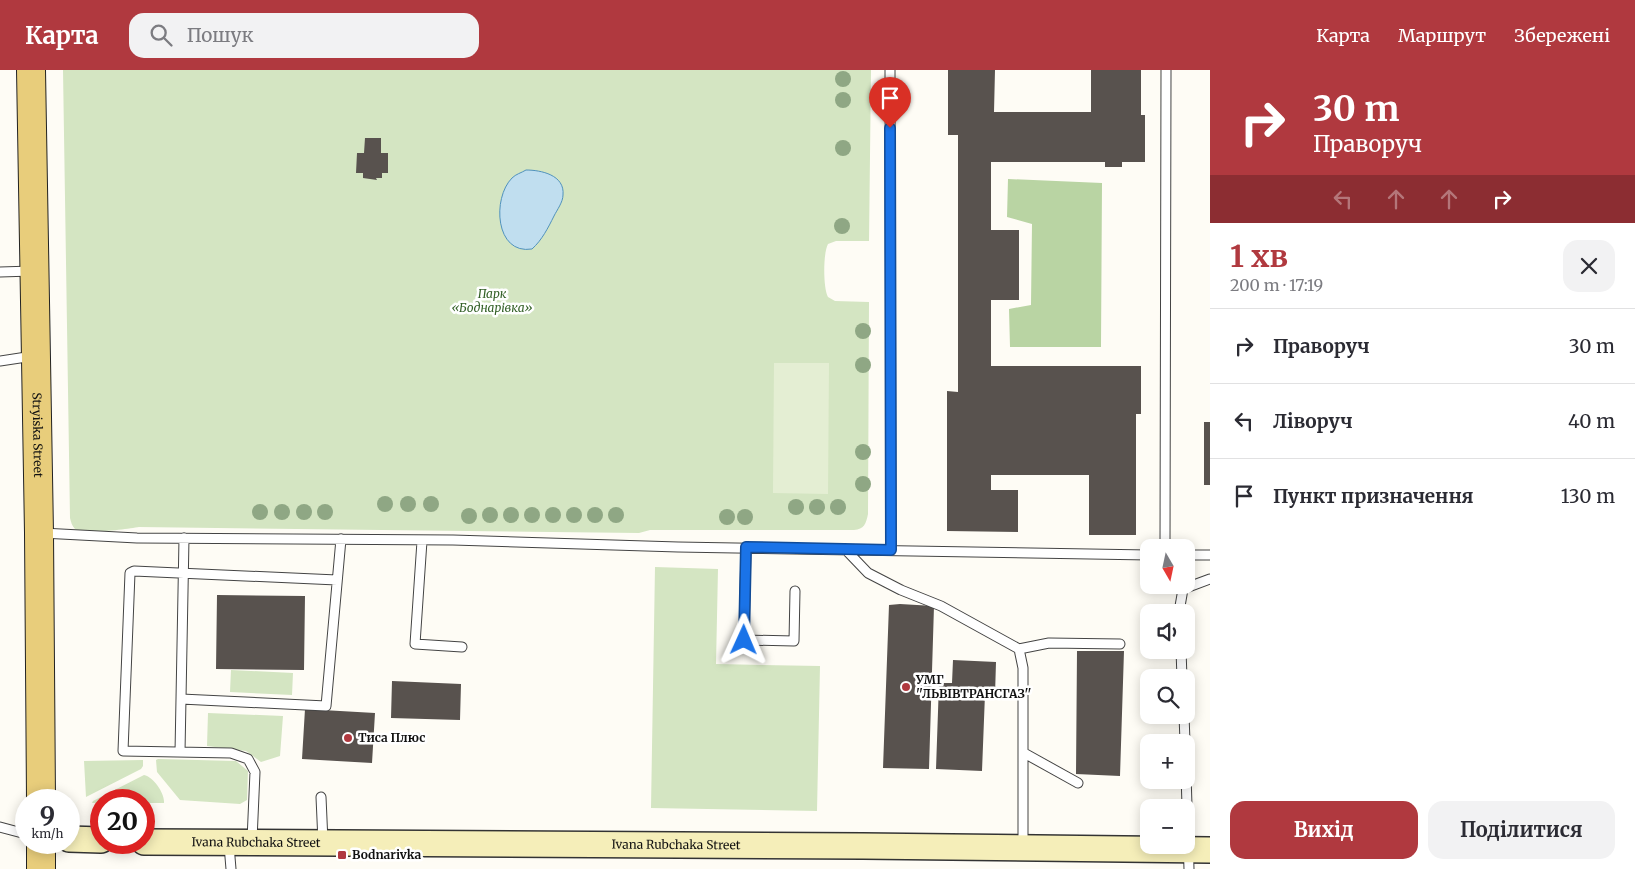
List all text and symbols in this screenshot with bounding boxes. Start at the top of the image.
search box [129,13,479,58]
text: Карта [25,20,99,51]
icon: search [147,21,175,49]
text: Пошук [187,23,254,47]
text: Карта [1316,24,1370,47]
text: Маршрут [1398,24,1486,47]
text: Збережені [1514,24,1610,47]
pin [869,77,911,128]
icon: arrive [876,84,904,112]
text: 30 m [1313,87,1399,131]
icon: right [1230,90,1295,155]
text: Праворуч [1313,130,1422,158]
icon: left [1329,185,1357,213]
icon: ahead [1382,185,1410,213]
icon: ahead [1435,185,1463,213]
icon: right [1488,185,1516,213]
text: 1 хв [1230,237,1288,275]
button: close [1563,240,1615,292]
text: 200 m · 17:19 [1230,275,1323,295]
park label: Парк «Боднарівка» [451,286,533,315]
icon: right [1230,332,1258,360]
text: Праворуч [1273,334,1370,358]
text: 30 m [1569,334,1615,358]
street label: Stryiska Street [30,392,46,478]
icon: left [1230,407,1258,435]
text: Ліворуч [1273,409,1353,433]
text: 40 m [1568,409,1615,433]
icon: arrive [1230,482,1258,510]
text: Пункт призначення [1273,484,1473,508]
text: 130 m [1561,484,1615,508]
north arrow [1140,539,1195,594]
map controls [1140,539,1195,854]
button: sound [1140,604,1195,659]
position arrow [717,613,769,665]
button: search [1140,669,1195,724]
place label: УМГ ''ЛЬВІВТРАНСГАЗ'' [915,672,1032,701]
marker: УМГ ''ЛЬВІВТРАНСГАЗ'' [900,681,912,693]
place label: Тиса Плюс [358,730,425,745]
marker: Тиса Плюс [342,732,354,744]
button: + [1140,734,1195,789]
speed limit sign: 20 [90,789,155,854]
text: 9 [40,799,55,831]
button: − [1140,799,1195,854]
button: Вихід [1230,801,1418,859]
button: Поділитися [1428,801,1615,859]
text: km/h [32,826,63,841]
street label: Ivana Rubchaka Street [191,834,321,850]
street label: Ivana Rubchaka Street [611,837,741,852]
place label: Bodnarivka [352,847,421,862]
marker: Bodnarivka [336,849,348,861]

